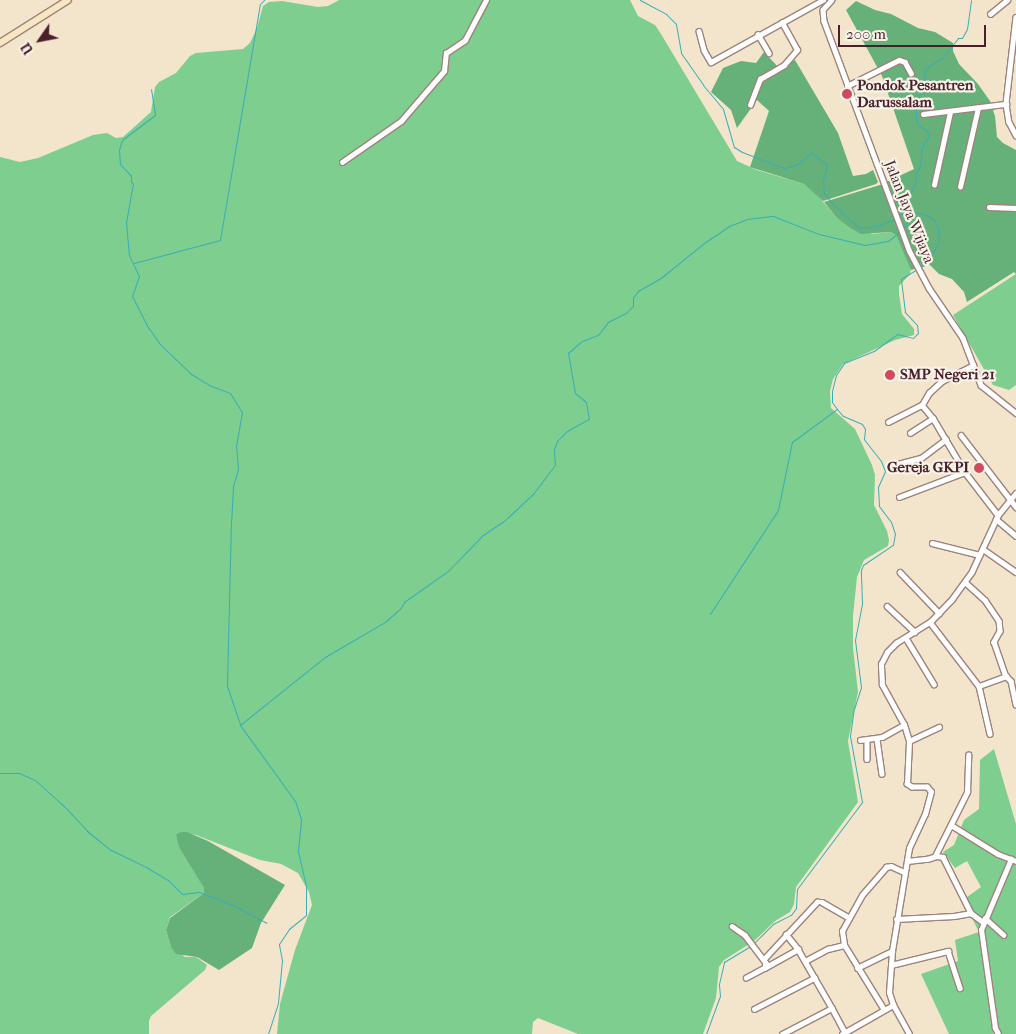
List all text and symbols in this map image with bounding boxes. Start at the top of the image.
north arrow [15,15,65,65]
scale bar [841,15,988,47]
text: 200 m [846,25,886,43]
text: U [17,39,37,58]
place label: Pondok Pesantren Darussalam [857,76,973,111]
marker: Pondok Pesantren Darussalam [841,88,853,100]
street label: Jalan Jaya Wijaya [880,158,938,266]
place label: SMP Negeri 21 [900,366,995,384]
marker: SMP Negeri 21 [884,369,896,381]
place label: Gereja GKPI [887,459,969,477]
marker: Gereja GKPI [973,462,985,474]

